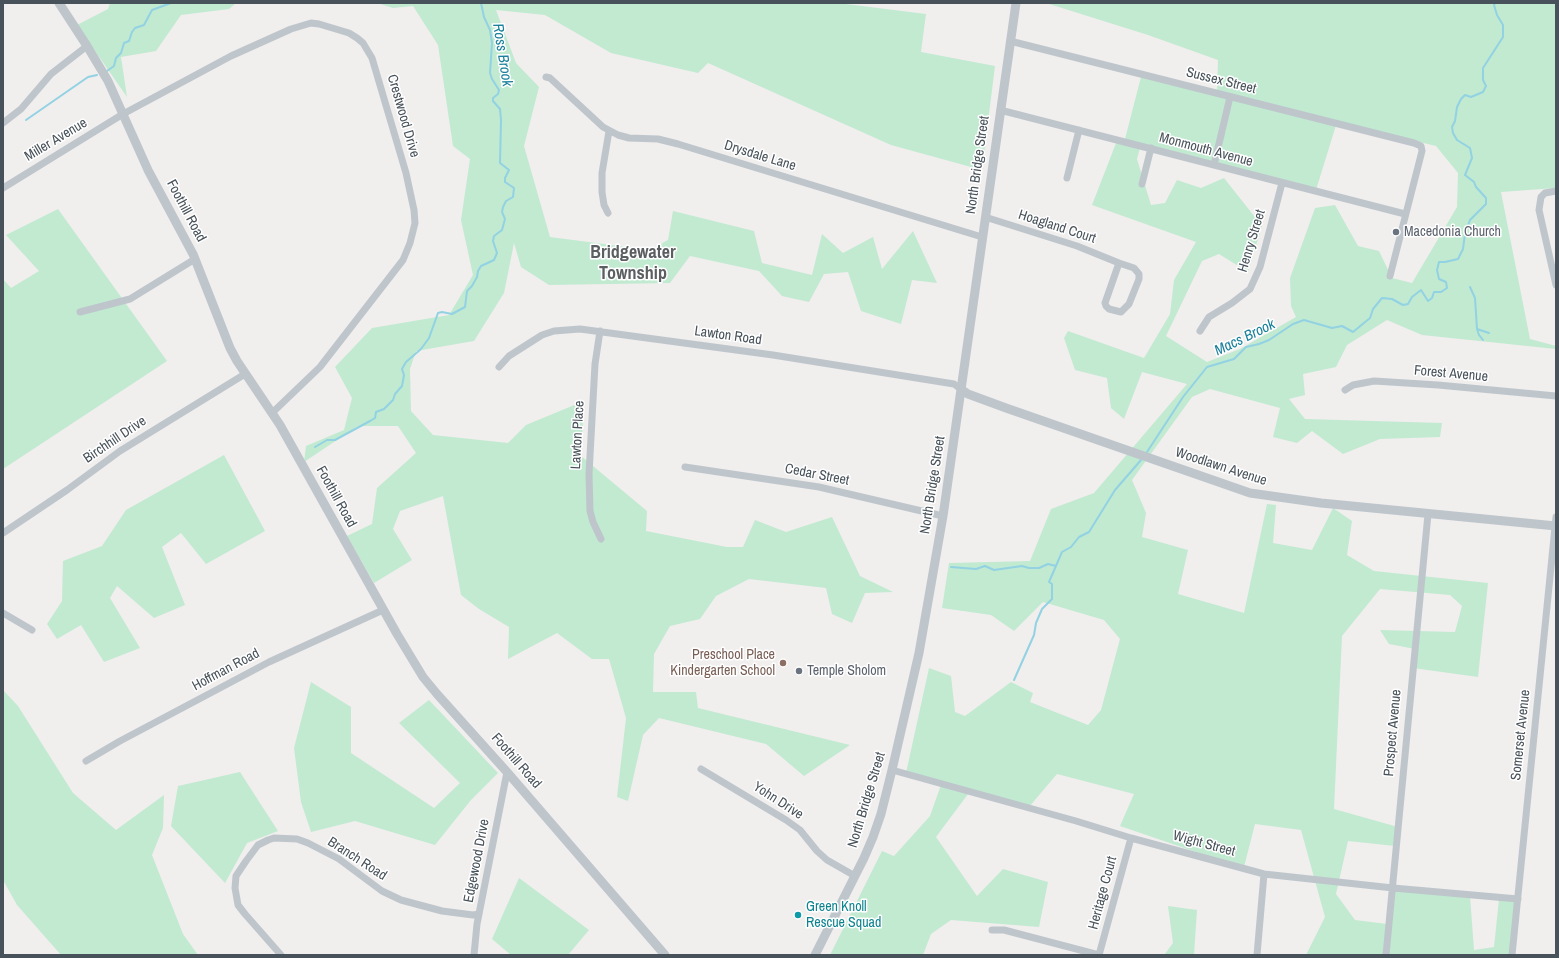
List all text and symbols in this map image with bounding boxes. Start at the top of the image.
water label: Ross Brook [488,22,516,88]
street label: Sussex Street [1184,64,1258,98]
street label: Crestwood Drive [383,73,423,159]
street label: Miller Avenue [22,115,90,165]
street label: North Bridge Street [963,115,993,215]
street label: Monmouth Avenue [1157,129,1255,171]
street label: Drysdale Lane [722,137,798,175]
street label: Foothill Road [163,177,209,245]
street label: Hoagland Court [1016,207,1098,247]
street label: Henry Street [1235,208,1269,274]
place label: Macedonia Church [1404,224,1501,240]
marker: Macedonia Church [1391,227,1401,237]
district label: Bridgewater Township [590,242,676,284]
water label: Macs Brook [1212,316,1278,360]
street label: Lawton Road [693,323,763,349]
street label: Forest Avenue [1413,362,1489,386]
street label: Lawton Place [568,400,588,470]
street label: Birchhill Drive [80,413,150,467]
street label: North Bridge Street [917,435,949,535]
street label: Woodlawn Avenue [1173,444,1269,490]
street label: Cedar Street [783,461,851,489]
street label: Foothill Road [312,463,360,531]
street label: Hoffman Road [189,645,263,695]
place label: Preschool Place Kindergarten School [670,647,775,680]
marker: Preschool Place Kindergarten School [778,658,788,668]
place label: Temple Sholom [807,663,886,679]
marker: Temple Sholom [794,666,804,676]
street label: Prospect Avenue [1381,689,1405,777]
street label: Somerset Avenue [1508,689,1534,781]
street label: Foothill Road [487,730,545,792]
street label: North Bridge Street [845,750,889,850]
street label: Yohn Drive [750,779,806,823]
street label: Edgewood Drive [461,818,493,904]
street label: Wight Street [1171,828,1237,860]
street label: Branch Road [324,834,390,884]
street label: Heritage Court [1085,854,1121,932]
place label: Green Knoll Rescue Squad [806,899,881,932]
marker: Green Knoll Rescue Squad [793,910,803,920]

